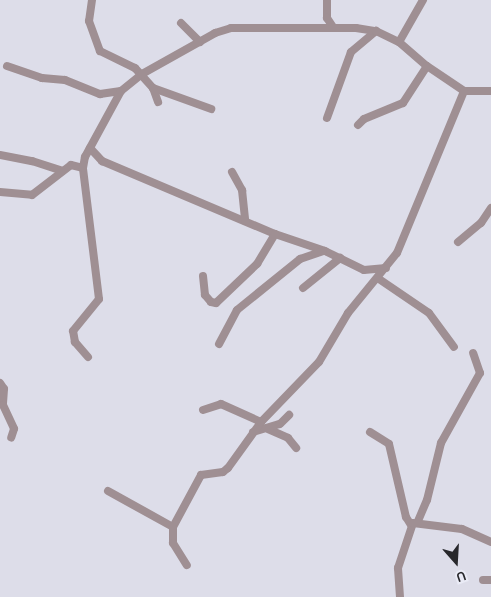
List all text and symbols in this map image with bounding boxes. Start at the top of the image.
north arrow [431,537,481,587]
text: U [454,567,468,586]

